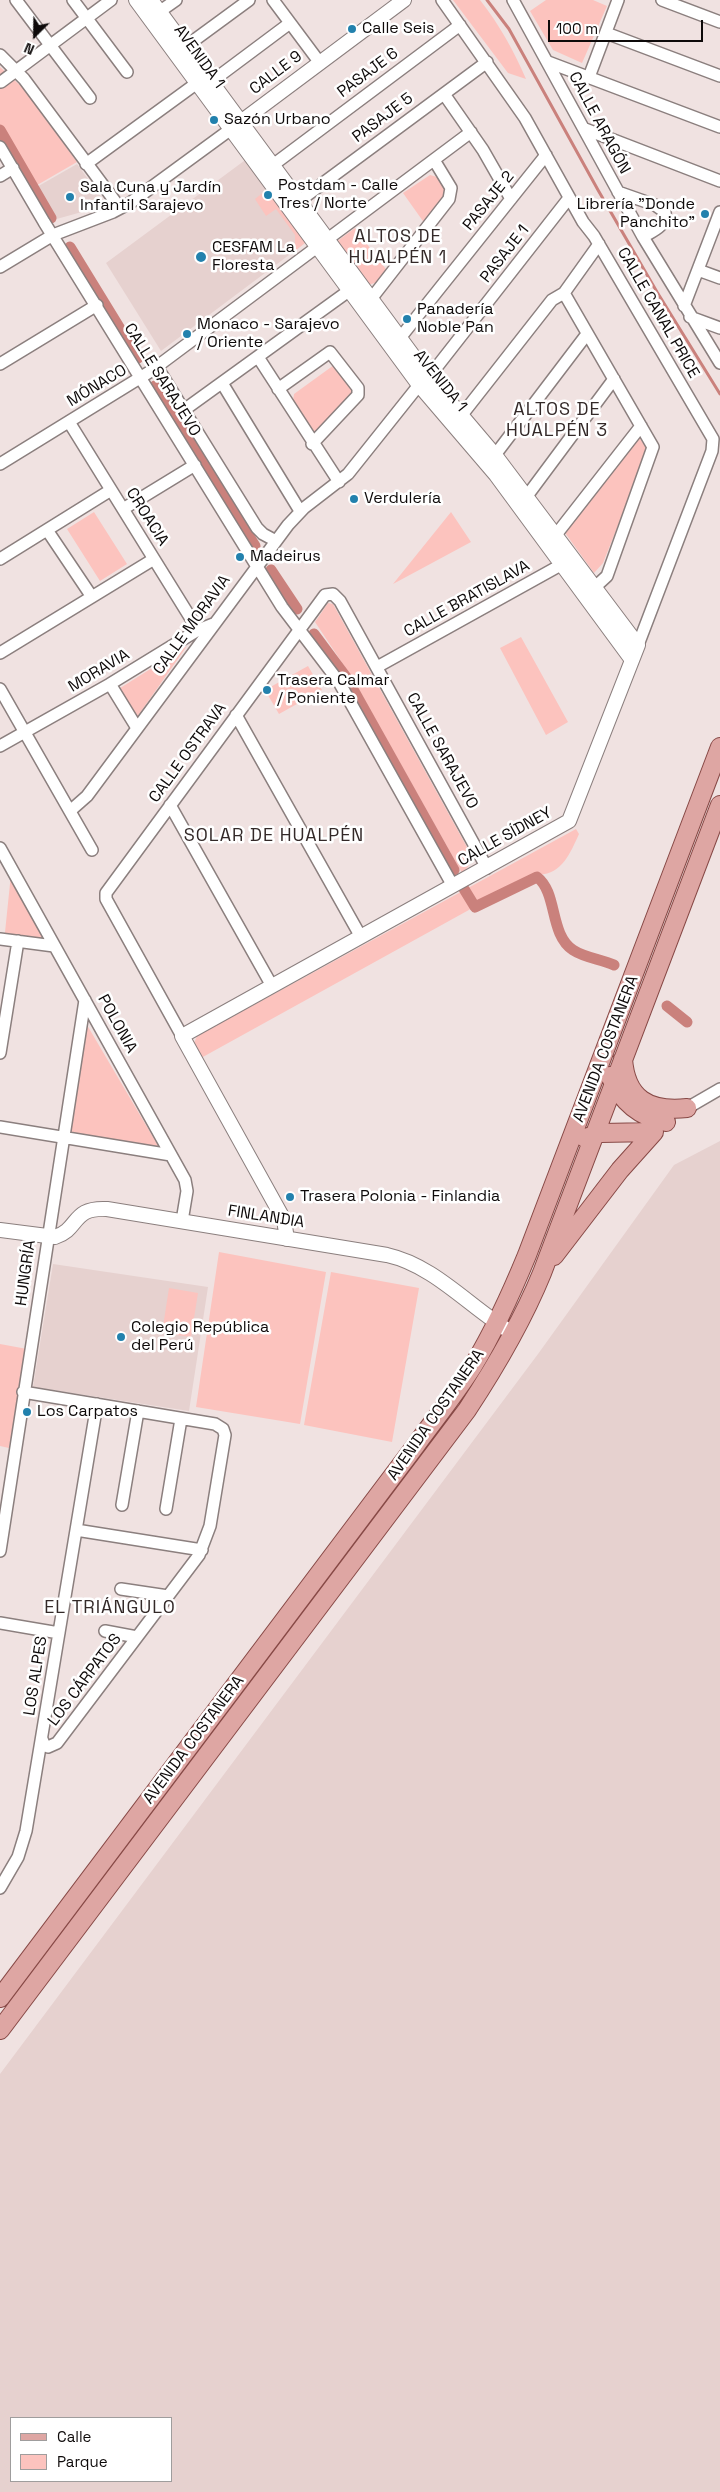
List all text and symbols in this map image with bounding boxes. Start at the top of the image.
north arrow [10,10,60,60]
scale bar [550,10,705,42]
place label: Calle Seis [362,19,435,39]
text: 100 m [556,19,598,38]
street label: AVENIDA 1 [169,21,229,93]
marker: Calle Seis [346,23,358,35]
text: N [21,39,37,59]
street label: PASAJE 6 [334,44,402,102]
street label: CALLE 9 [246,47,306,99]
street label: CALLE ARAGÓN [564,69,634,177]
street label: PASAJE 5 [349,89,417,147]
place label: Sazón Urbano [224,110,331,130]
marker: Sazón Urbano [208,114,220,126]
street label: PASAJE 2 [459,167,519,235]
place label: Postdam - Calle Tres / Norte [278,176,398,214]
place label: Sala Cuna y Jardín Infantil Sarajevo [80,178,221,216]
marker: Postdam - Calle Tres / Norte [262,189,274,201]
marker: Sala Cuna y Jardín Infantil Sarajevo [64,191,76,203]
place label: Librería "Donde Panchito" [577,195,695,233]
marker: Librería "Donde Panchito" [699,208,711,220]
street label: PASAJE 1 [477,221,533,287]
district label: ALTOS DE HUALPÉN 1 [347,226,449,268]
place label: CESFAM La Floresta [212,238,295,276]
street label: CALLE CANAL PRICE [613,244,703,382]
marker: CESFAM La Floresta [194,250,208,264]
place label: Panadería Noble Pan [417,300,494,338]
marker: Panadería Noble Pan [401,313,413,325]
place label: Monaco - Sarajevo / Oriente [197,315,340,353]
street label: CALLE SARAJEVO [119,320,205,440]
marker: Monaco - Sarajevo / Oriente [181,328,193,340]
street label: AVENIDA 1 [409,346,471,416]
street label: MÓNACO [64,361,130,411]
district label: ALTOS DE HUALPÉN 3 [505,399,609,442]
street label: CROACIA [122,484,172,550]
place label: Verdulería [364,489,441,509]
marker: Verdulería [348,493,360,505]
place label: Madeirus [250,547,321,567]
marker: Madeirus [234,551,246,563]
street label: CALLE BRATISLAVA [401,557,533,641]
street label: CALLE MORAVIA [149,571,235,679]
street label: MORAVIA [65,645,133,697]
place label: Trasera Calmar / Poniente [277,671,389,709]
marker: Trasera Calmar / Poniente [261,684,273,696]
street label: CALLE SARAJEVO [402,690,482,812]
street label: CALLE OSTRAVA [145,699,231,807]
street label: CALLE SÍDNEY [455,803,555,871]
district label: SOLAR DE HUALPÉN [182,825,366,847]
street label: AVENIDA COSTANERA [569,973,643,1125]
street label: POLONIA [93,991,141,1057]
place label: Trasera Polonia - Finlandia [300,1187,500,1207]
marker: Trasera Polonia - Finlandia [284,1191,296,1203]
street label: FINLANDIA [226,1201,306,1233]
street label: HUNGRÍA [12,1239,40,1307]
place label: Colegio República del Perú [131,1318,269,1356]
marker: Colegio República del Perú [115,1331,127,1343]
street label: AVENIDA COSTANERA [383,1346,489,1484]
place label: Los Carpatos [37,1402,138,1422]
marker: Los Carpatos [21,1406,33,1418]
district label: EL TRIÁNGULO [43,1597,177,1619]
street label: LOS CÁRPATOS [44,1630,126,1730]
street label: LOS ALPES [20,1635,52,1717]
street label: AVENIDA COSTANERA [139,1672,249,1808]
legend [10,2417,172,2482]
text: Calle [57,2427,92,2446]
text: Parque [57,2452,108,2471]

